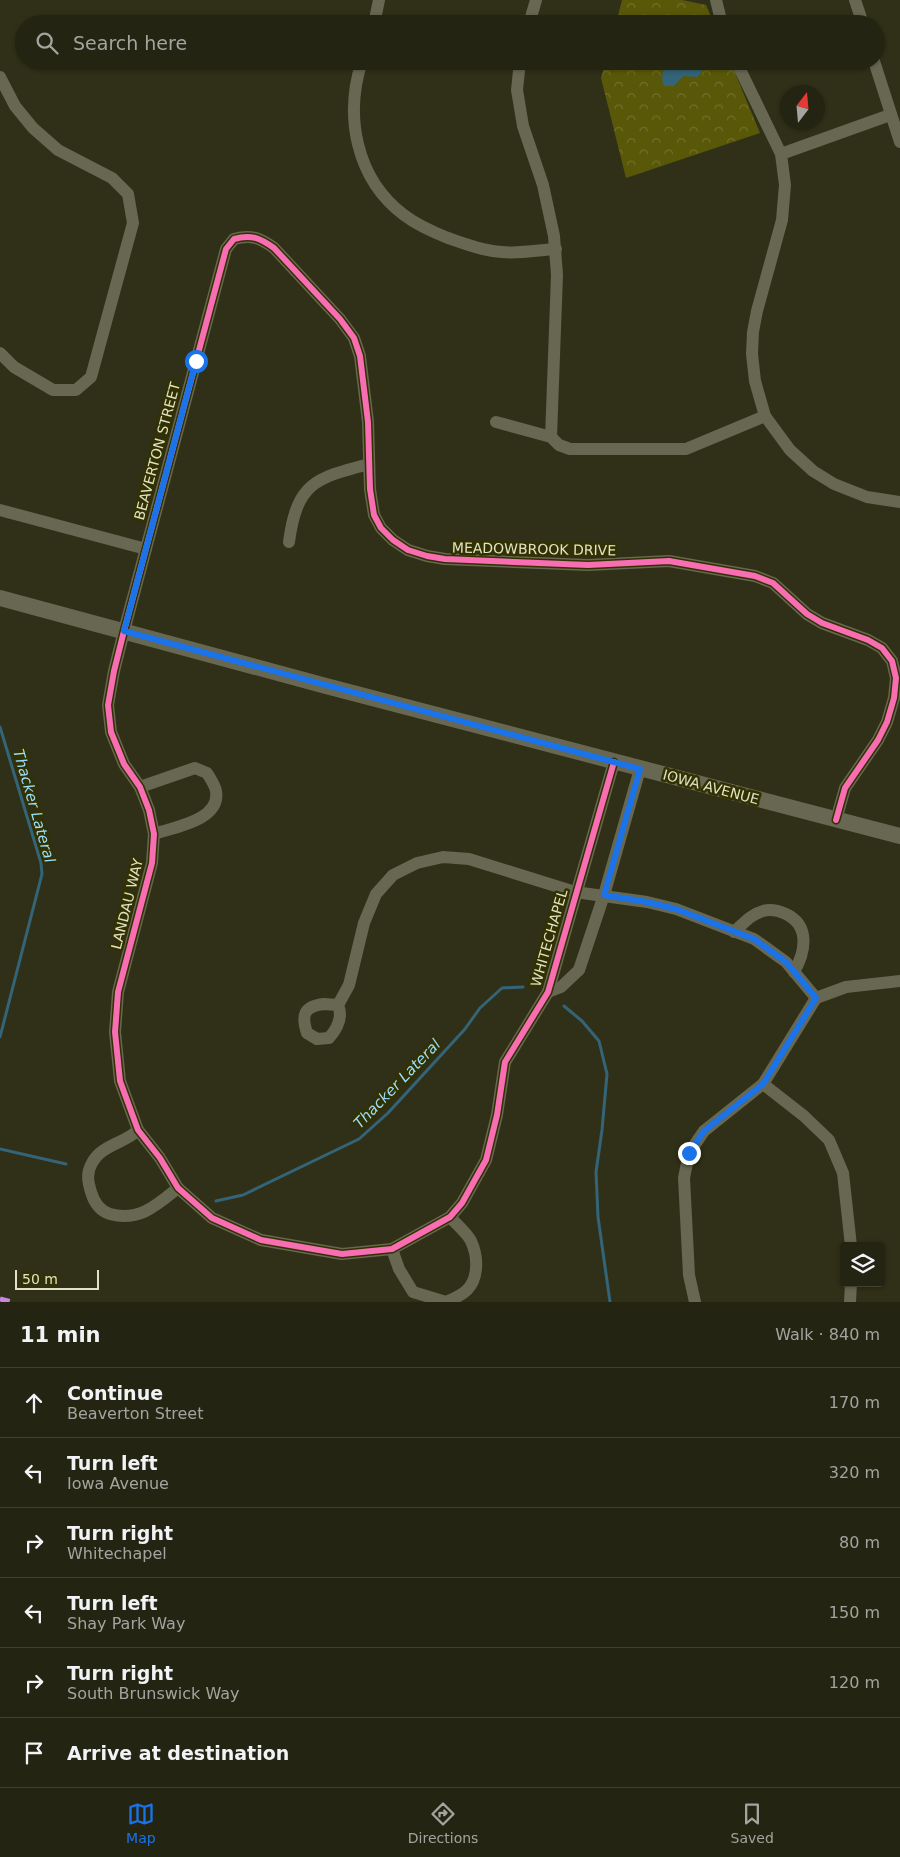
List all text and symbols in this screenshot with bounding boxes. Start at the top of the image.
search box [15,15,885,70]
icon: search [33,29,61,57]
text: Search here [73,32,187,54]
north arrow [780,85,825,130]
route start [185,350,208,373]
street label: BEAVERTON STREET [131,380,183,522]
street label: MEADOWBROOK DRIVE [452,540,616,558]
water label: Thacker Lateral [9,747,59,866]
street label: IOWA AVENUE [661,766,761,808]
street label: LANDAU WAY [108,856,146,951]
street label: WHITECHAPEL [527,887,571,989]
water label: Thacker Lateral [350,1035,445,1132]
route end [678,1142,701,1165]
map controls [840,1242,885,1287]
button: layers [840,1242,885,1287]
scale bar [15,1267,99,1290]
text: 50 m [22,1271,58,1287]
text: 11 min [20,1323,101,1347]
text: Walk · 840 m [775,1325,880,1344]
text: Continue [67,1382,163,1404]
icon: ahead [20,1389,48,1417]
text: 170 m [829,1393,880,1412]
text: Beaverton Street [67,1404,203,1423]
text: Turn left [67,1452,158,1474]
icon: left [20,1459,48,1487]
text: 320 m [829,1463,880,1482]
text: Iowa Avenue [67,1474,169,1493]
text: Turn right [67,1522,173,1544]
icon: right [20,1529,48,1557]
text: 80 m [839,1533,880,1552]
text: Whitechapel [67,1544,167,1563]
text: Turn left [67,1592,158,1614]
icon: left [20,1599,48,1627]
text: 150 m [829,1603,880,1622]
text: Shay Park Way [67,1614,185,1633]
text: Turn right [67,1662,173,1684]
icon: right [20,1669,48,1697]
text: 120 m [829,1673,880,1692]
text: South Brunswick Way [67,1684,240,1703]
icon: arrive [20,1739,48,1767]
text: Arrive at destination [67,1742,289,1764]
tab: Map [126,1800,156,1846]
tab: Directions [408,1800,478,1846]
tab: Saved [731,1800,774,1846]

